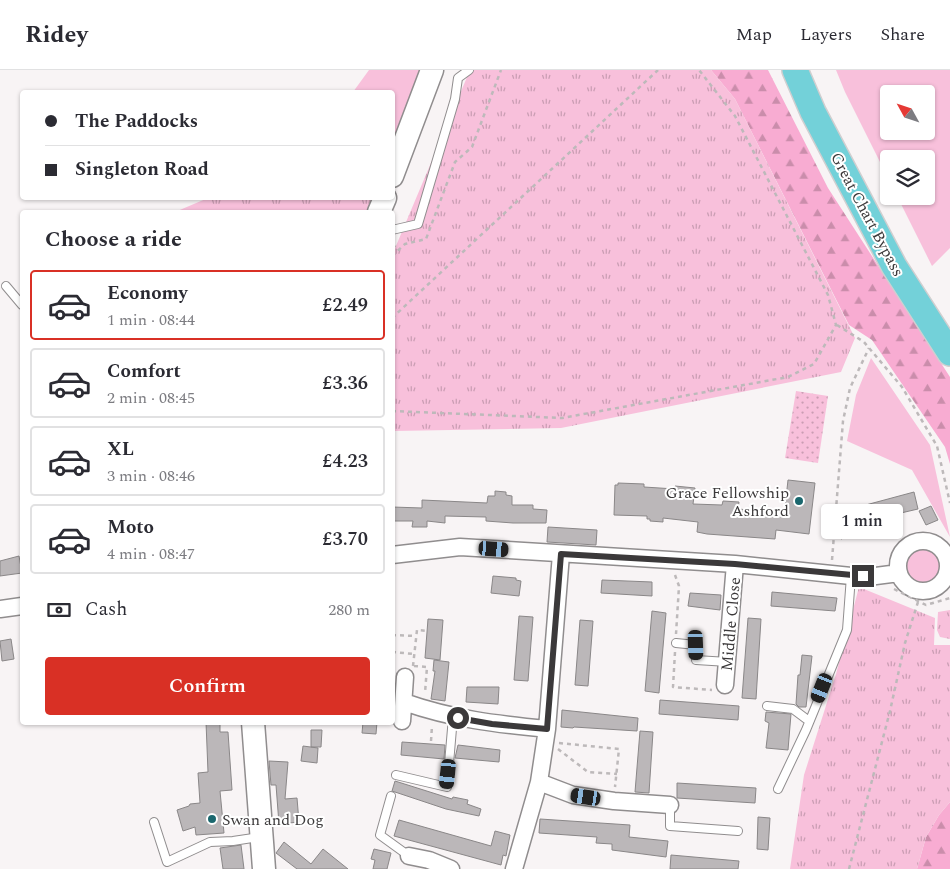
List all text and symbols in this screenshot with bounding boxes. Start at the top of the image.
text: Ridey [25,17,88,53]
text: Map [736,21,772,48]
text: Layers [800,21,852,48]
text: Share [880,21,925,48]
north arrow [880,85,935,140]
map controls [880,85,935,205]
text: The Paddocks [75,107,198,136]
street label: Great Chart Bypass [824,148,910,281]
button: layers [880,150,935,205]
text: Singleton Road [75,155,209,184]
text: Choose a ride [45,223,182,256]
text: Economy [107,279,188,308]
icon: car [47,283,92,328]
text: £2.49 [322,291,368,320]
text: 1 min · 08:44 [107,308,195,332]
text: Comfort [107,357,181,386]
icon: car [47,361,92,406]
text: £3.36 [322,369,368,398]
text: 2 min · 08:45 [107,386,195,410]
text: XL [107,435,134,464]
icon: car [47,439,92,484]
text: £4.23 [322,447,368,476]
text: 3 min · 08:46 [107,464,195,488]
place label: Grace Fellowship Ashford [666,481,789,523]
marker: Grace Fellowship Ashford [793,495,805,507]
callout: 1 min [822,504,904,538]
text: 1 min [841,509,883,533]
text: Moto [107,513,154,542]
icon: car [47,517,92,562]
text: £3.70 [322,525,368,554]
car [478,540,509,558]
text: 4 min · 08:47 [107,542,195,566]
route end [852,565,874,587]
street label: Middle Close [715,576,747,672]
text: Cash [85,595,127,624]
icon: cash [45,596,73,624]
text: 280 m [328,598,370,622]
car [687,630,704,660]
button: Confirm [45,657,370,715]
car [809,671,834,705]
route start [447,707,469,729]
car [438,758,457,790]
car [570,787,601,807]
place label: Swan and Dog [222,808,324,832]
marker: Swan and Dog [206,813,218,825]

